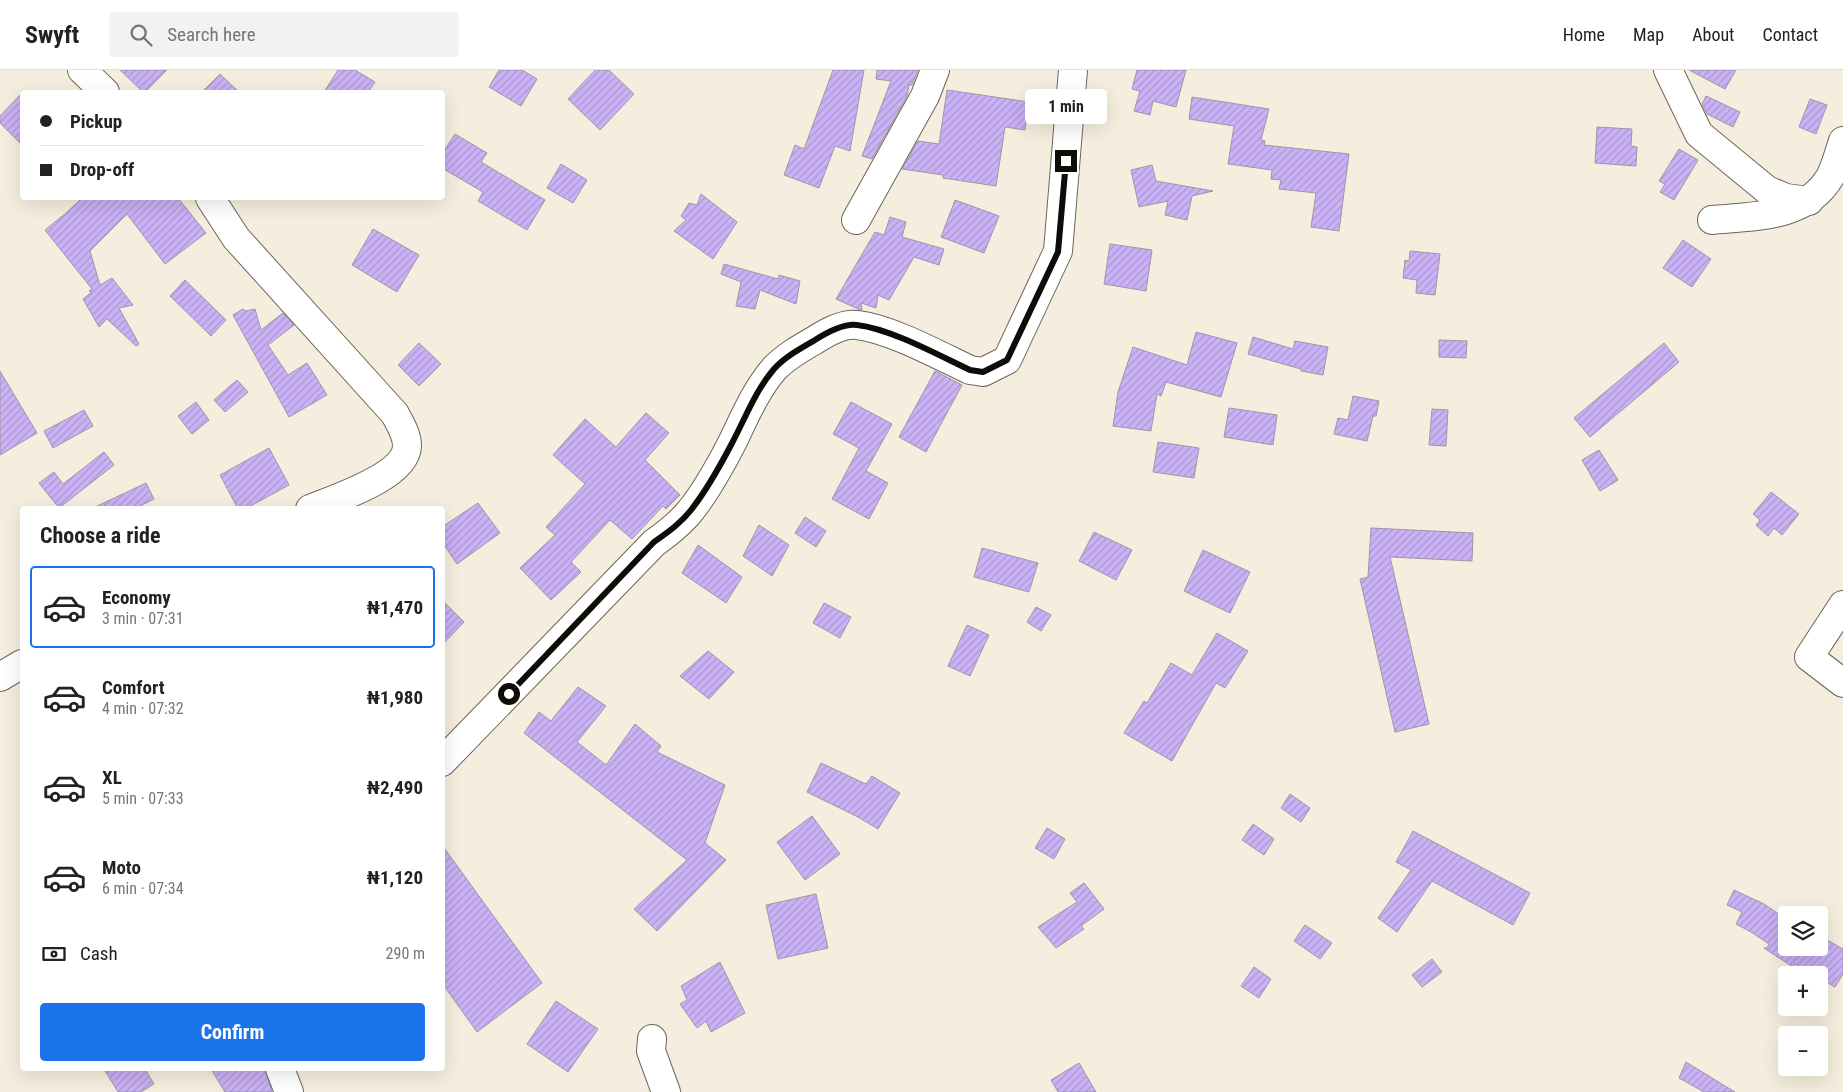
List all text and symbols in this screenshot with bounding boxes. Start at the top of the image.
search box [109,12,459,57]
text: Swyft [25,21,79,49]
icon: search [127,21,155,49]
text: Search here [167,23,256,46]
text: Home [1563,24,1605,45]
text: Map [1633,24,1664,45]
text: About [1692,24,1734,45]
text: Contact [1762,24,1818,45]
callout: 1 min [1025,88,1107,124]
text: 1 min [1048,97,1084,116]
text: Pickup [70,110,122,133]
route end [1055,150,1077,172]
text: Drop-off [70,158,134,181]
text: Choose a ride [40,523,161,548]
icon: car [42,585,87,630]
text: Economy [102,586,171,609]
text: ₦1,470 [366,596,423,619]
text: 3 min · 07:31 [102,609,184,628]
icon: car [42,675,87,720]
text: Comfort [102,676,165,699]
route start [498,683,520,705]
text: ₦1,980 [366,686,423,709]
text: 4 min · 07:32 [102,699,184,718]
icon: car [42,765,87,810]
text: XL [102,766,122,789]
text: ₦2,490 [366,776,423,799]
text: 5 min · 07:33 [102,789,184,808]
icon: car [42,855,87,900]
text: Moto [102,856,141,879]
text: ₦1,120 [366,866,423,889]
text: 6 min · 07:34 [102,879,184,898]
map controls [1778,906,1828,1076]
button: layers [1778,906,1828,956]
icon: cash [40,940,68,968]
text: Cash [80,942,118,965]
text: 290 m [386,944,425,963]
button: + [1778,966,1828,1016]
button: Confirm [40,1003,425,1061]
button: − [1778,1026,1828,1076]

